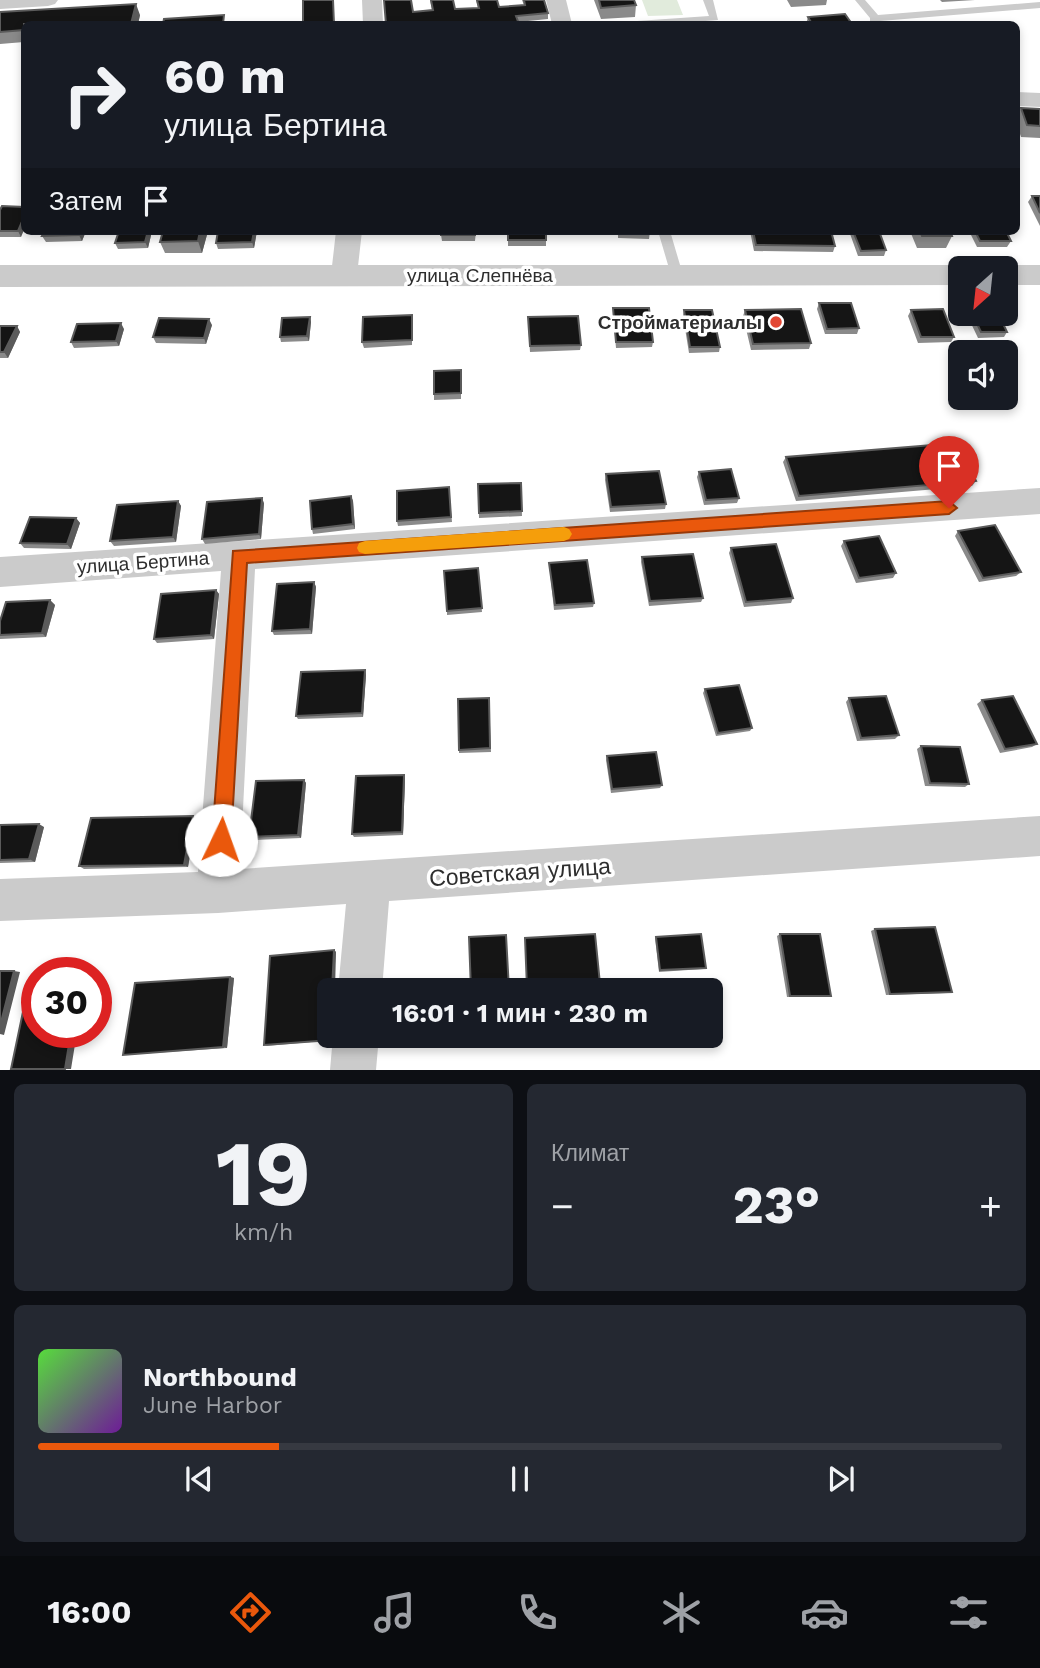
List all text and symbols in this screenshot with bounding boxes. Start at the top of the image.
text: 60 m [164,47,286,105]
icon: right [49,49,140,140]
text: улица Бертина [164,106,387,144]
icon: arrive [137,182,175,220]
text: Затем [49,186,123,216]
north arrow [948,256,1018,326]
map controls [948,256,1018,410]
street label: улица Слепнёва [407,264,553,287]
place label: Стройматериалы [598,311,762,334]
marker: Стройматериалы [768,314,784,330]
button: sound [948,340,1018,410]
pin [919,436,979,508]
icon: arrive [930,447,968,485]
street label: улица Бертина [76,546,210,579]
position arrow [184,803,258,877]
street label: Советская улица [428,853,612,892]
speed limit sign: 30 [21,957,112,1048]
text: 16:01 · 1 мин · 230 m [392,998,648,1028]
text: 19 [216,1120,311,1227]
text: Климат [551,1140,629,1167]
text: 23° [733,1175,820,1236]
text: − [551,1184,574,1228]
text: + [979,1184,1002,1228]
text: km/h [234,1219,293,1246]
text: Northbound [143,1362,297,1392]
text: June Harbor [143,1392,282,1419]
icon: previous [180,1460,218,1498]
icon: pause [501,1460,539,1498]
icon: next [822,1460,860,1498]
icon: directions [226,1588,275,1637]
icon: music [370,1588,419,1637]
icon: phone [513,1588,562,1637]
icon: climate [657,1588,706,1637]
icon: car [800,1588,849,1637]
icon: filters [944,1588,993,1637]
text: 16:00 [47,1593,132,1631]

